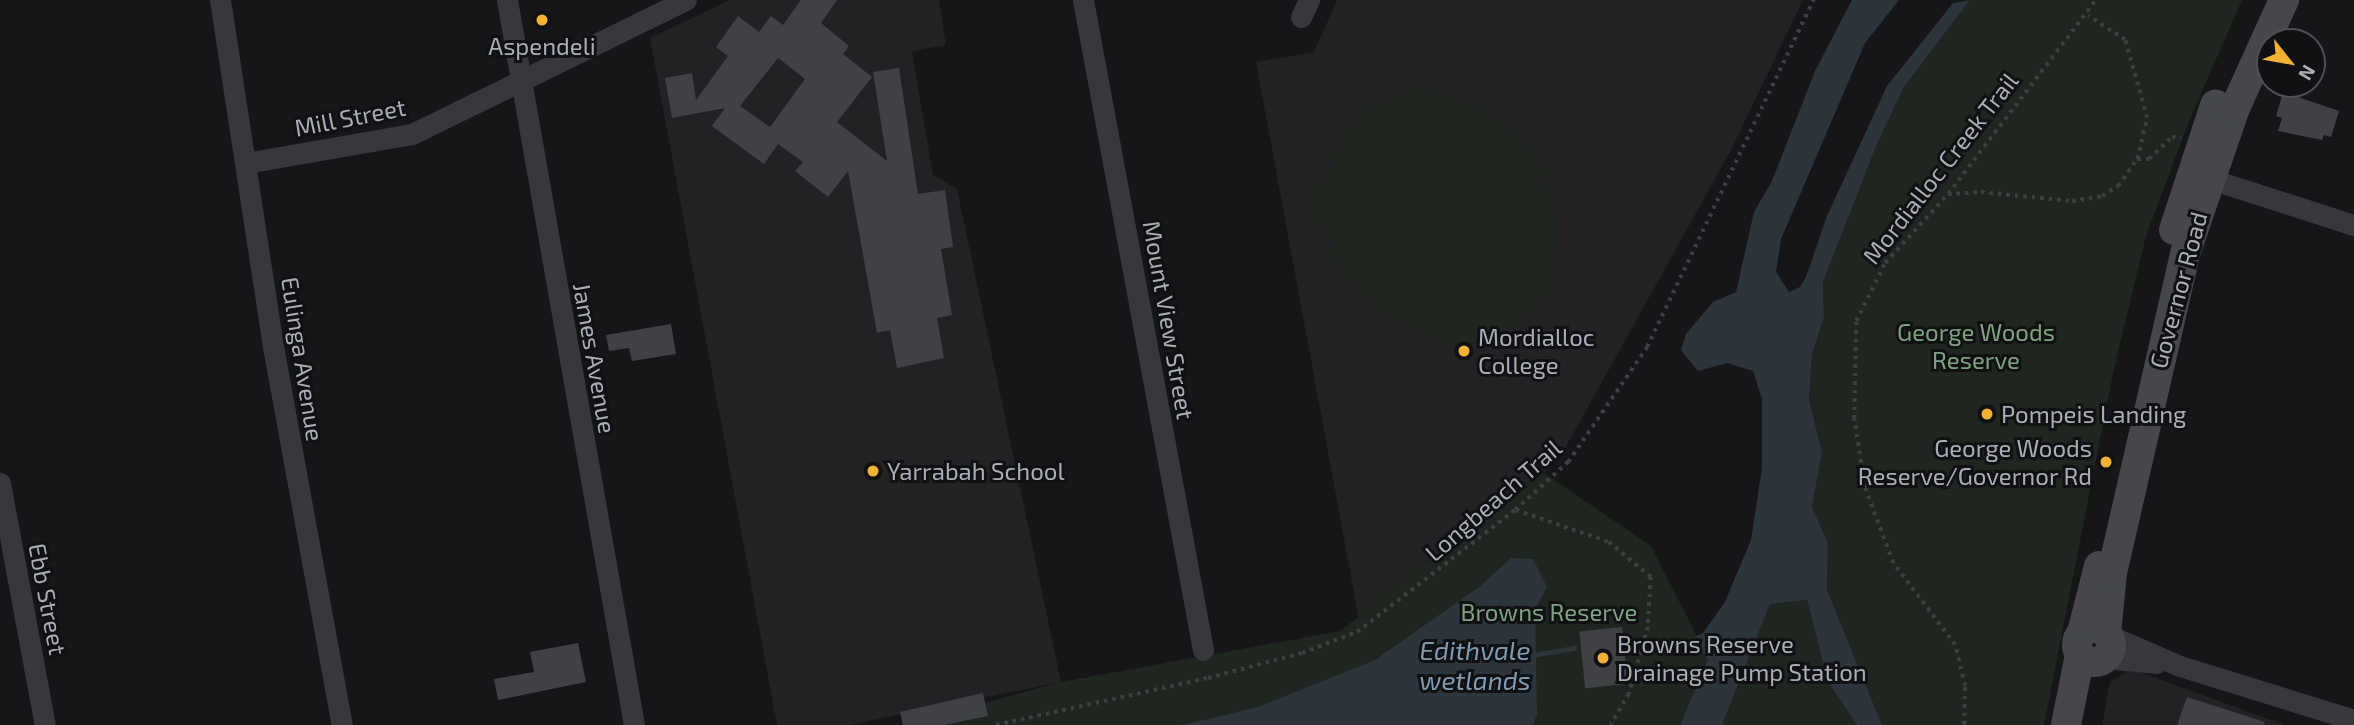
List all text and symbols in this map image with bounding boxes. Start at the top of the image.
marker: Aspendeli [534,12,550,28]
north arrow [2256,28,2326,98]
place label: Aspendeli [488,32,596,60]
text: N [2294,61,2321,85]
street label: Mordialloc Creek Trail [1856,66,2024,270]
street label: Mill Street [292,92,408,142]
street label: Governor Road [2143,208,2213,372]
street label: Mount View Street [1137,218,1201,422]
street label: Eulinga Avenue [276,275,330,443]
street label: James Avenue [568,280,622,436]
park label: George Woods Reserve [1897,318,2055,374]
place label: Mordialloc College [1478,323,1595,379]
marker: Mordialloc College [1456,343,1472,359]
place label: Pompeis Landing [2001,400,2186,428]
marker: Pompeis Landing [1979,406,1995,422]
street label: Longbeach Trail [1419,433,1567,567]
place label: George Woods Reserve/Governor Rd [1857,434,2092,490]
marker: George Woods Reserve/Governor Rd [2098,454,2114,470]
place label: Yarrabah School [887,457,1065,485]
marker: Yarrabah School [865,463,881,479]
street label: Ebb Street [23,541,73,657]
park label: Browns Reserve [1461,598,1637,626]
place label: Browns Reserve Drainage Pump Station [1617,630,1867,686]
water label: Edithvale wetlands [1419,634,1531,696]
marker: Browns Reserve Drainage Pump Station [1595,650,1611,666]

